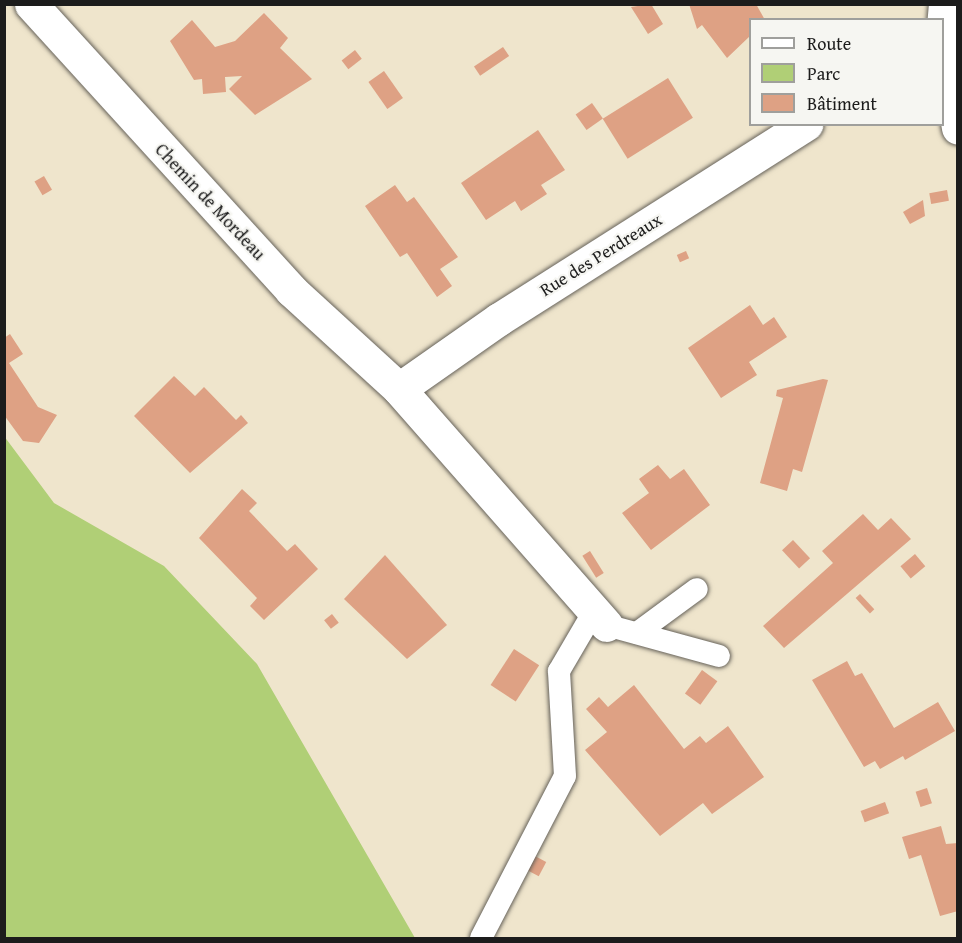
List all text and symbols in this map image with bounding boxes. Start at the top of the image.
legend [749,18,944,126]
text: Route [807,30,851,57]
text: Parc [807,60,840,87]
text: Bâtiment [807,90,877,117]
street label: Chemin de Mordeau [150,139,270,265]
street label: Rue des Perdreaux [536,209,666,301]

